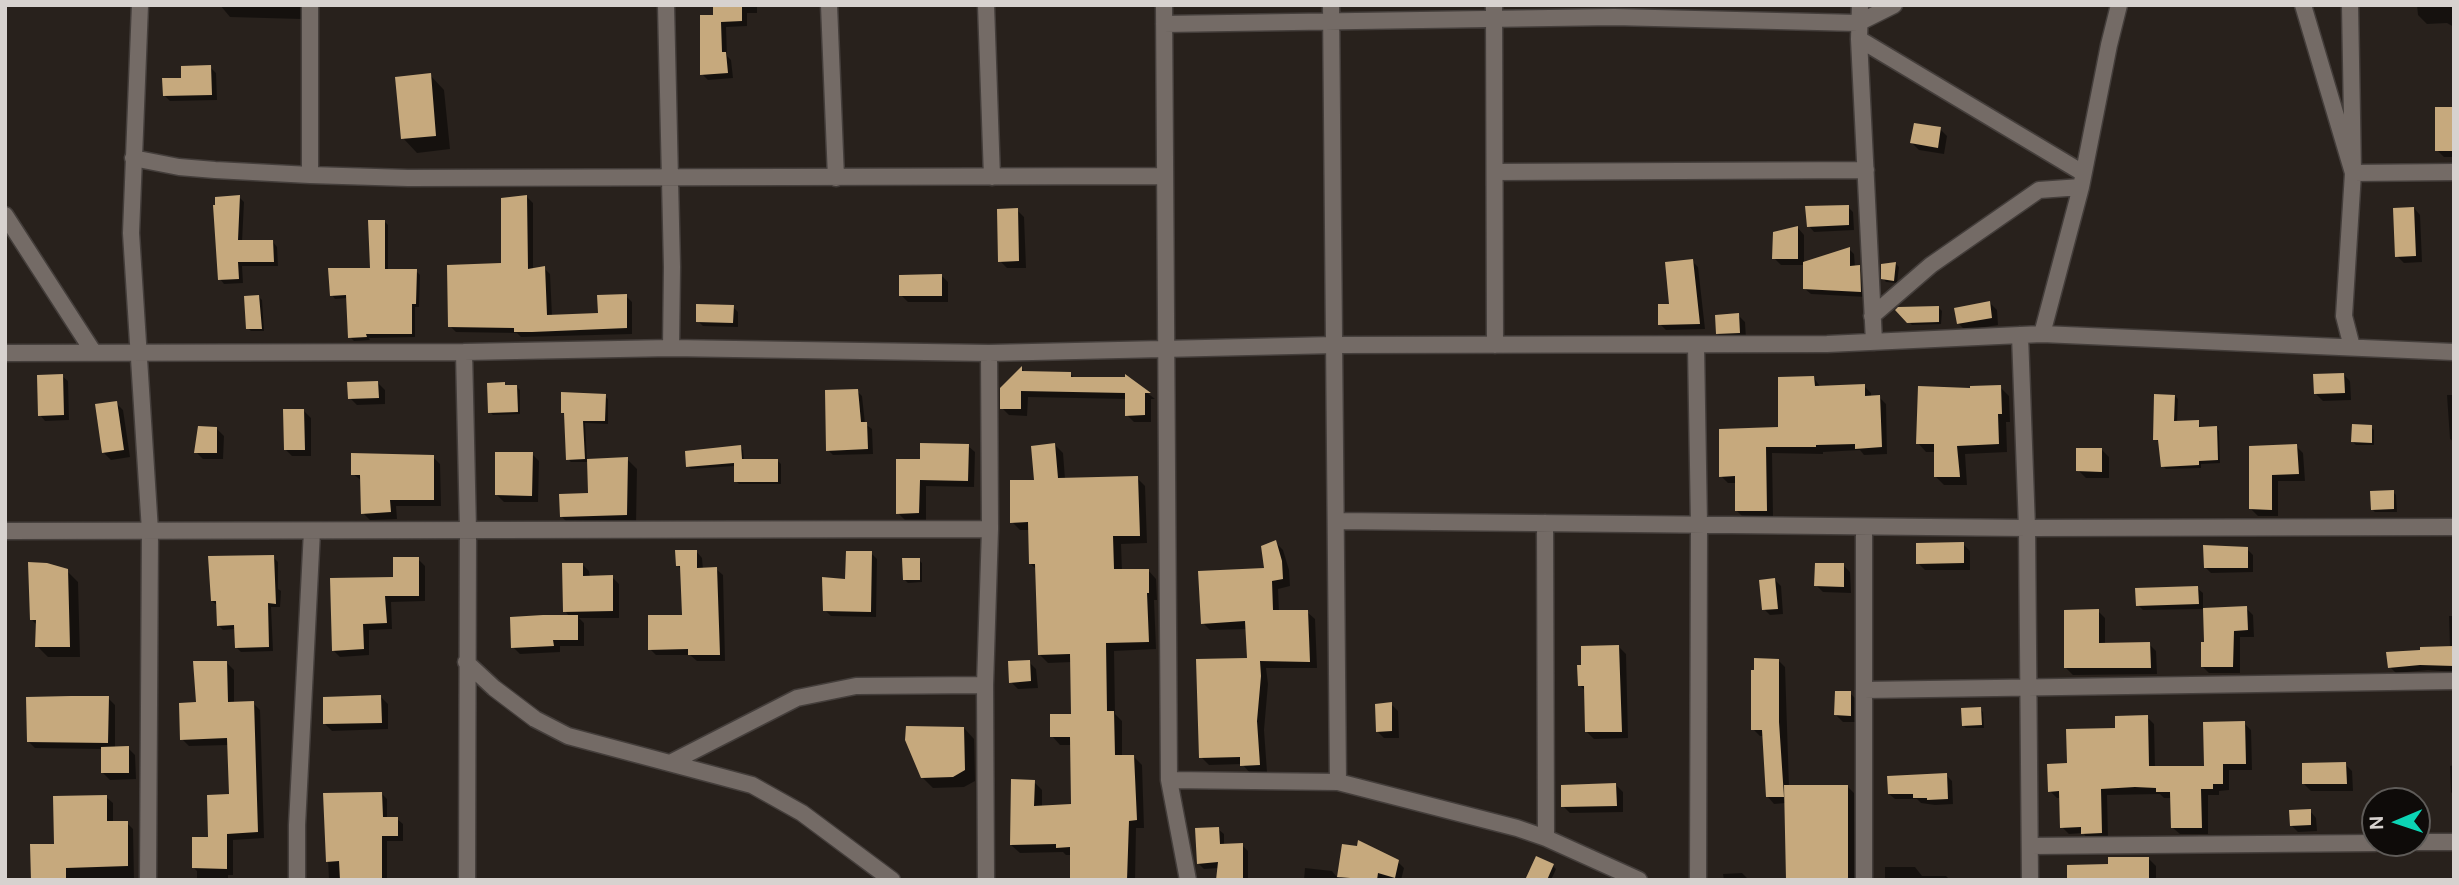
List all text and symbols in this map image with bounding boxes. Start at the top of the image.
north arrow [2361,787,2431,857]
text: N [2364,815,2389,830]

